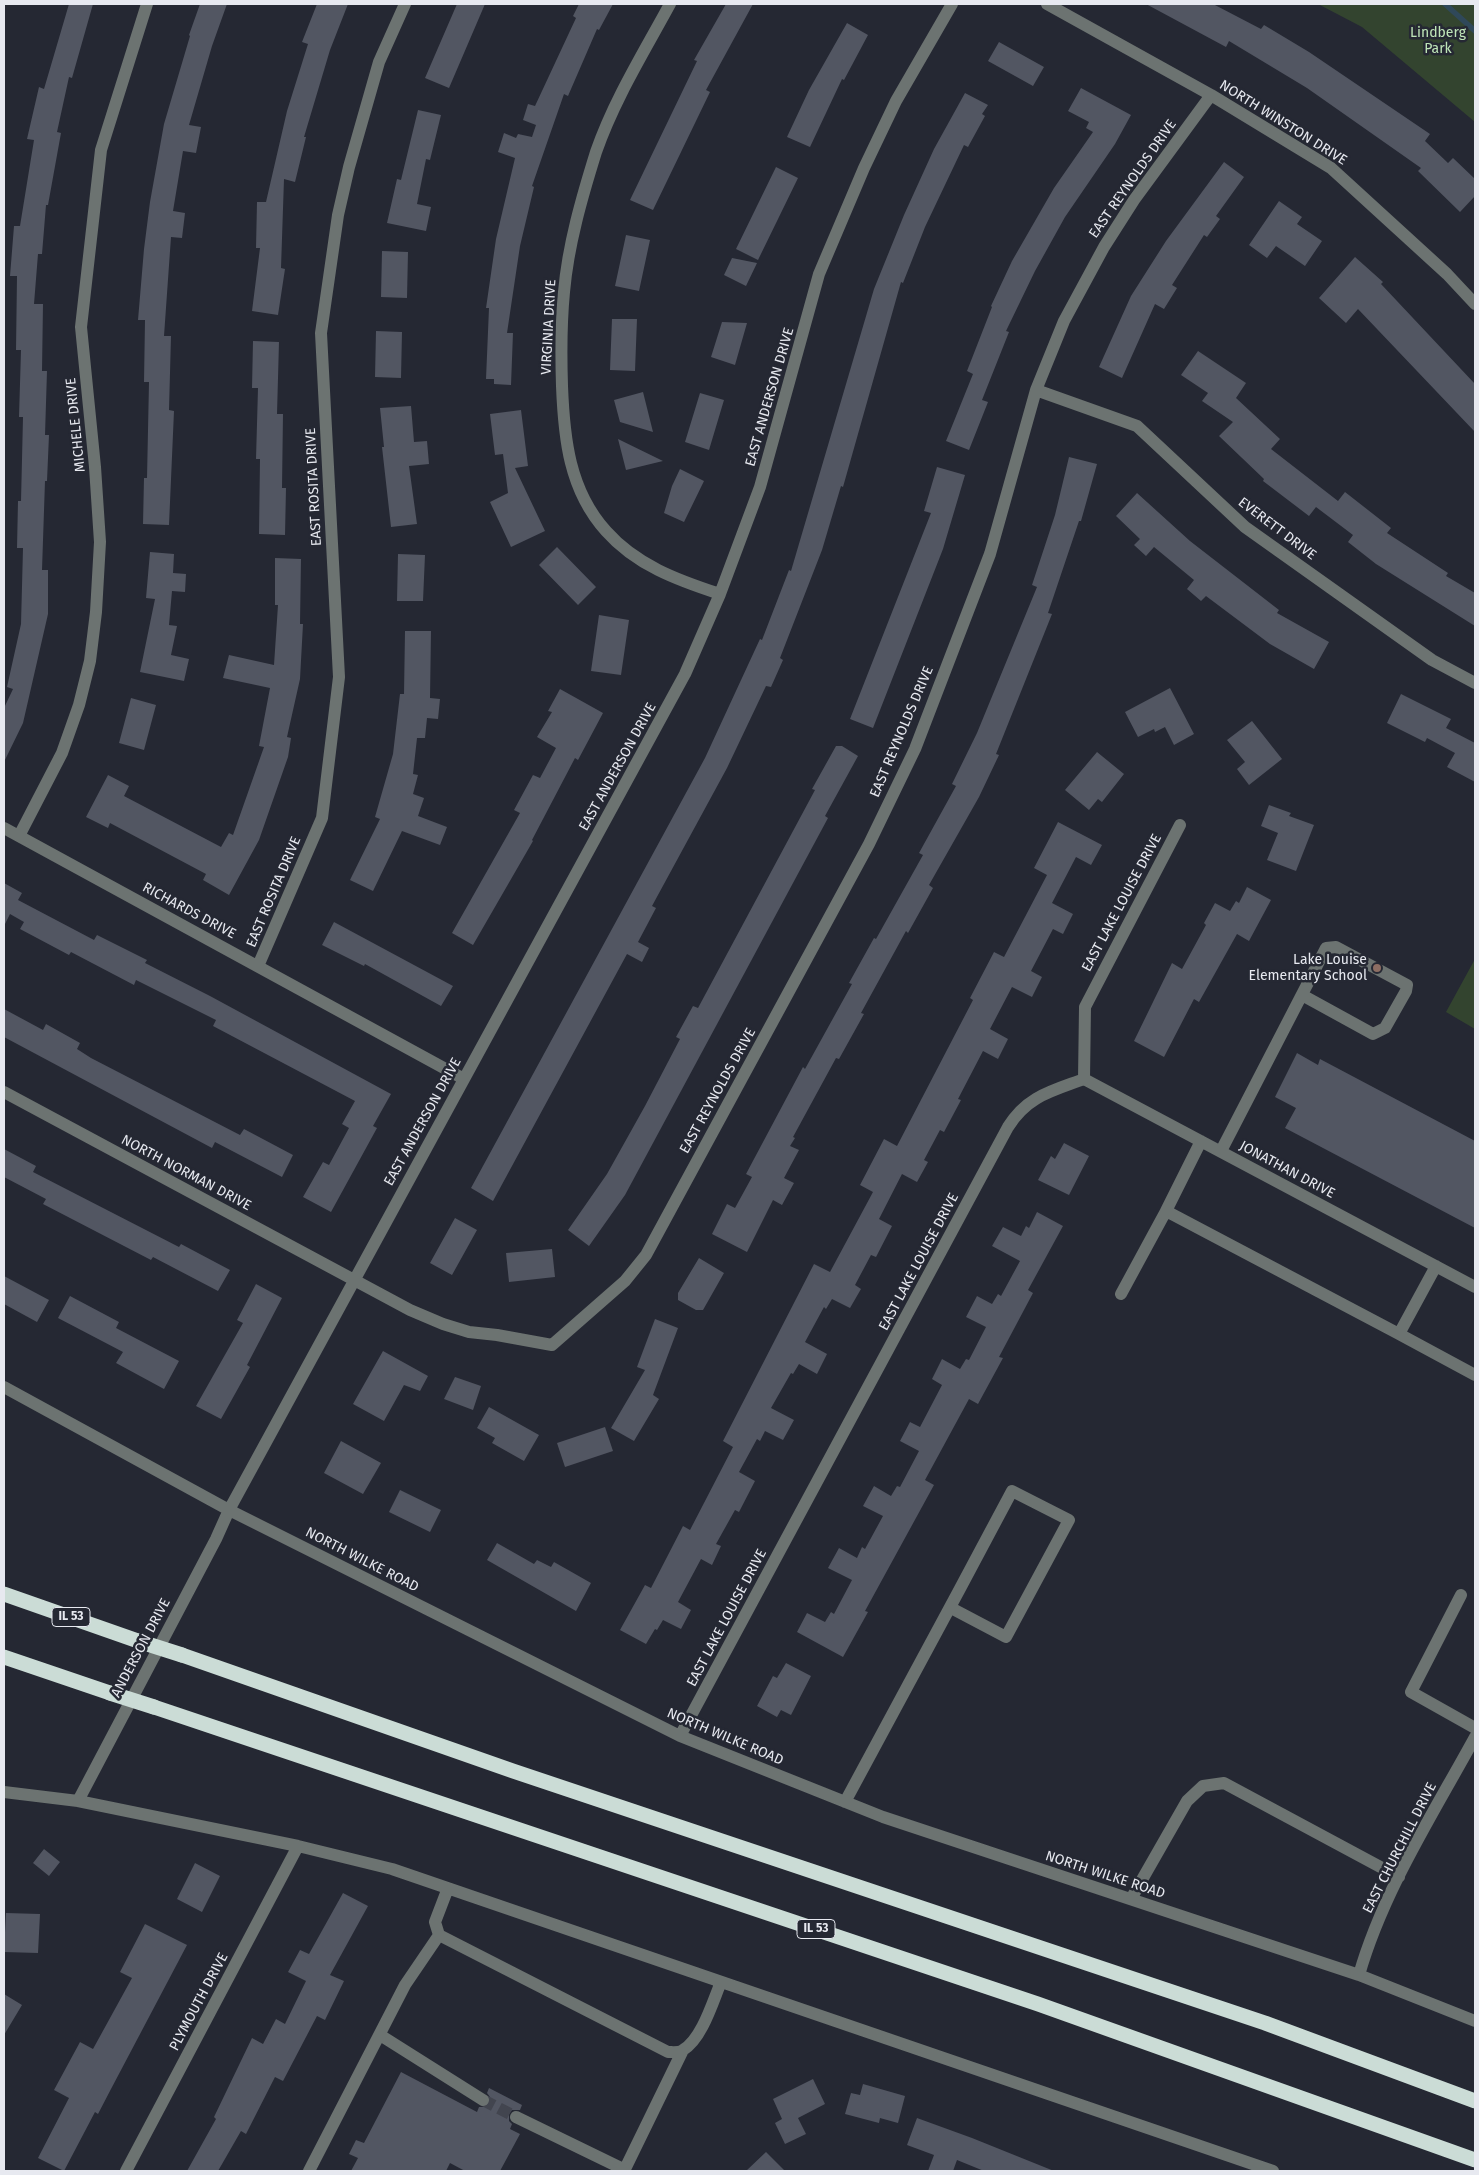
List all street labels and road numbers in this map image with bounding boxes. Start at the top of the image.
street label: NORTH WINSTON DRIVE [1216,77,1350,169]
street label: EAST REYNOLDS DRIVE [1086,116,1180,242]
street label: VIRGINIA DRIVE [538,279,560,375]
street label: EAST ANDERSON DRIVE [742,326,798,468]
street label: MICHELE DRIVE [63,377,89,473]
street label: EAST ROSITA DRIVE [303,427,325,547]
street label: EVERETT DRIVE [1234,494,1320,564]
street label: EAST REYNOLDS DRIVE [867,664,937,800]
street label: EAST ANDERSON DRIVE [576,700,660,834]
street label: EAST LAKE LOUISE DRIVE [1079,831,1165,975]
street label: EAST ROSITA DRIVE [243,834,305,950]
street label: RICHARDS DRIVE [139,879,239,943]
street label: EAST REYNOLDS DRIVE [677,1025,759,1157]
street label: EAST ANDERSON DRIVE [381,1055,465,1189]
street label: NORTH NORMAN DRIVE [118,1132,254,1214]
street label: JONATHAN DRIVE [1236,1138,1338,1202]
street label: EAST LAKE LOUISE DRIVE [876,1190,962,1334]
street label: NORTH WILKE ROAD [303,1524,421,1596]
street label: EAST LAKE LOUISE DRIVE [684,1546,770,1690]
street label: ANDERSON DRIVE [108,1596,174,1700]
road number: IL 53 [52,1608,90,1626]
street label: NORTH WILKE ROAD [664,1705,786,1769]
street label: EAST CHURCHILL DRIVE [1360,1780,1440,1916]
street label: NORTH WILKE ROAD [1043,1848,1167,1902]
road number: IL 53 [797,1920,835,1938]
street label: PLYMOUTH DRIVE [166,1950,232,2054]

